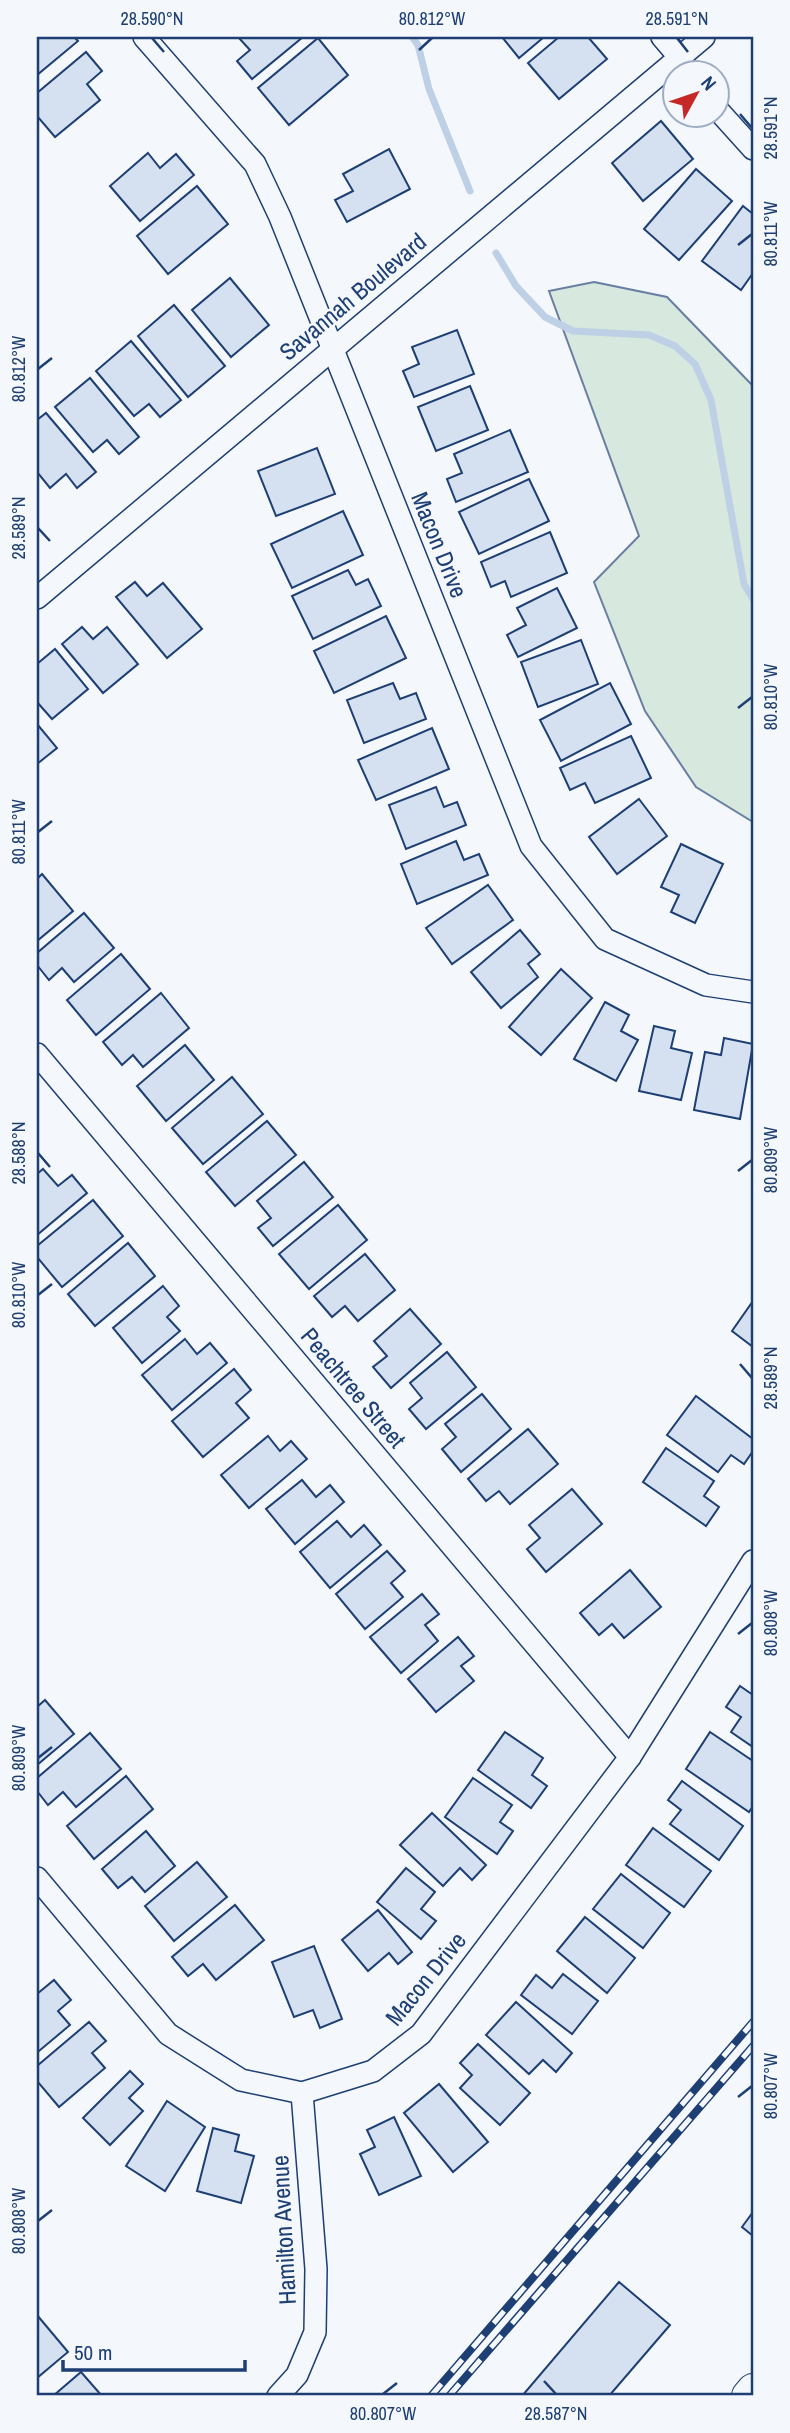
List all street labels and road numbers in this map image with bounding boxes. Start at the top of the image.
street label: Savannah Boulevard [272,225,433,367]
street label: Macon Drive [404,487,476,602]
street label: Peachtree Street [294,1320,414,1455]
street label: Macon Drive [378,1925,473,2032]
street label: Hamilton Avenue [263,2155,303,2306]

